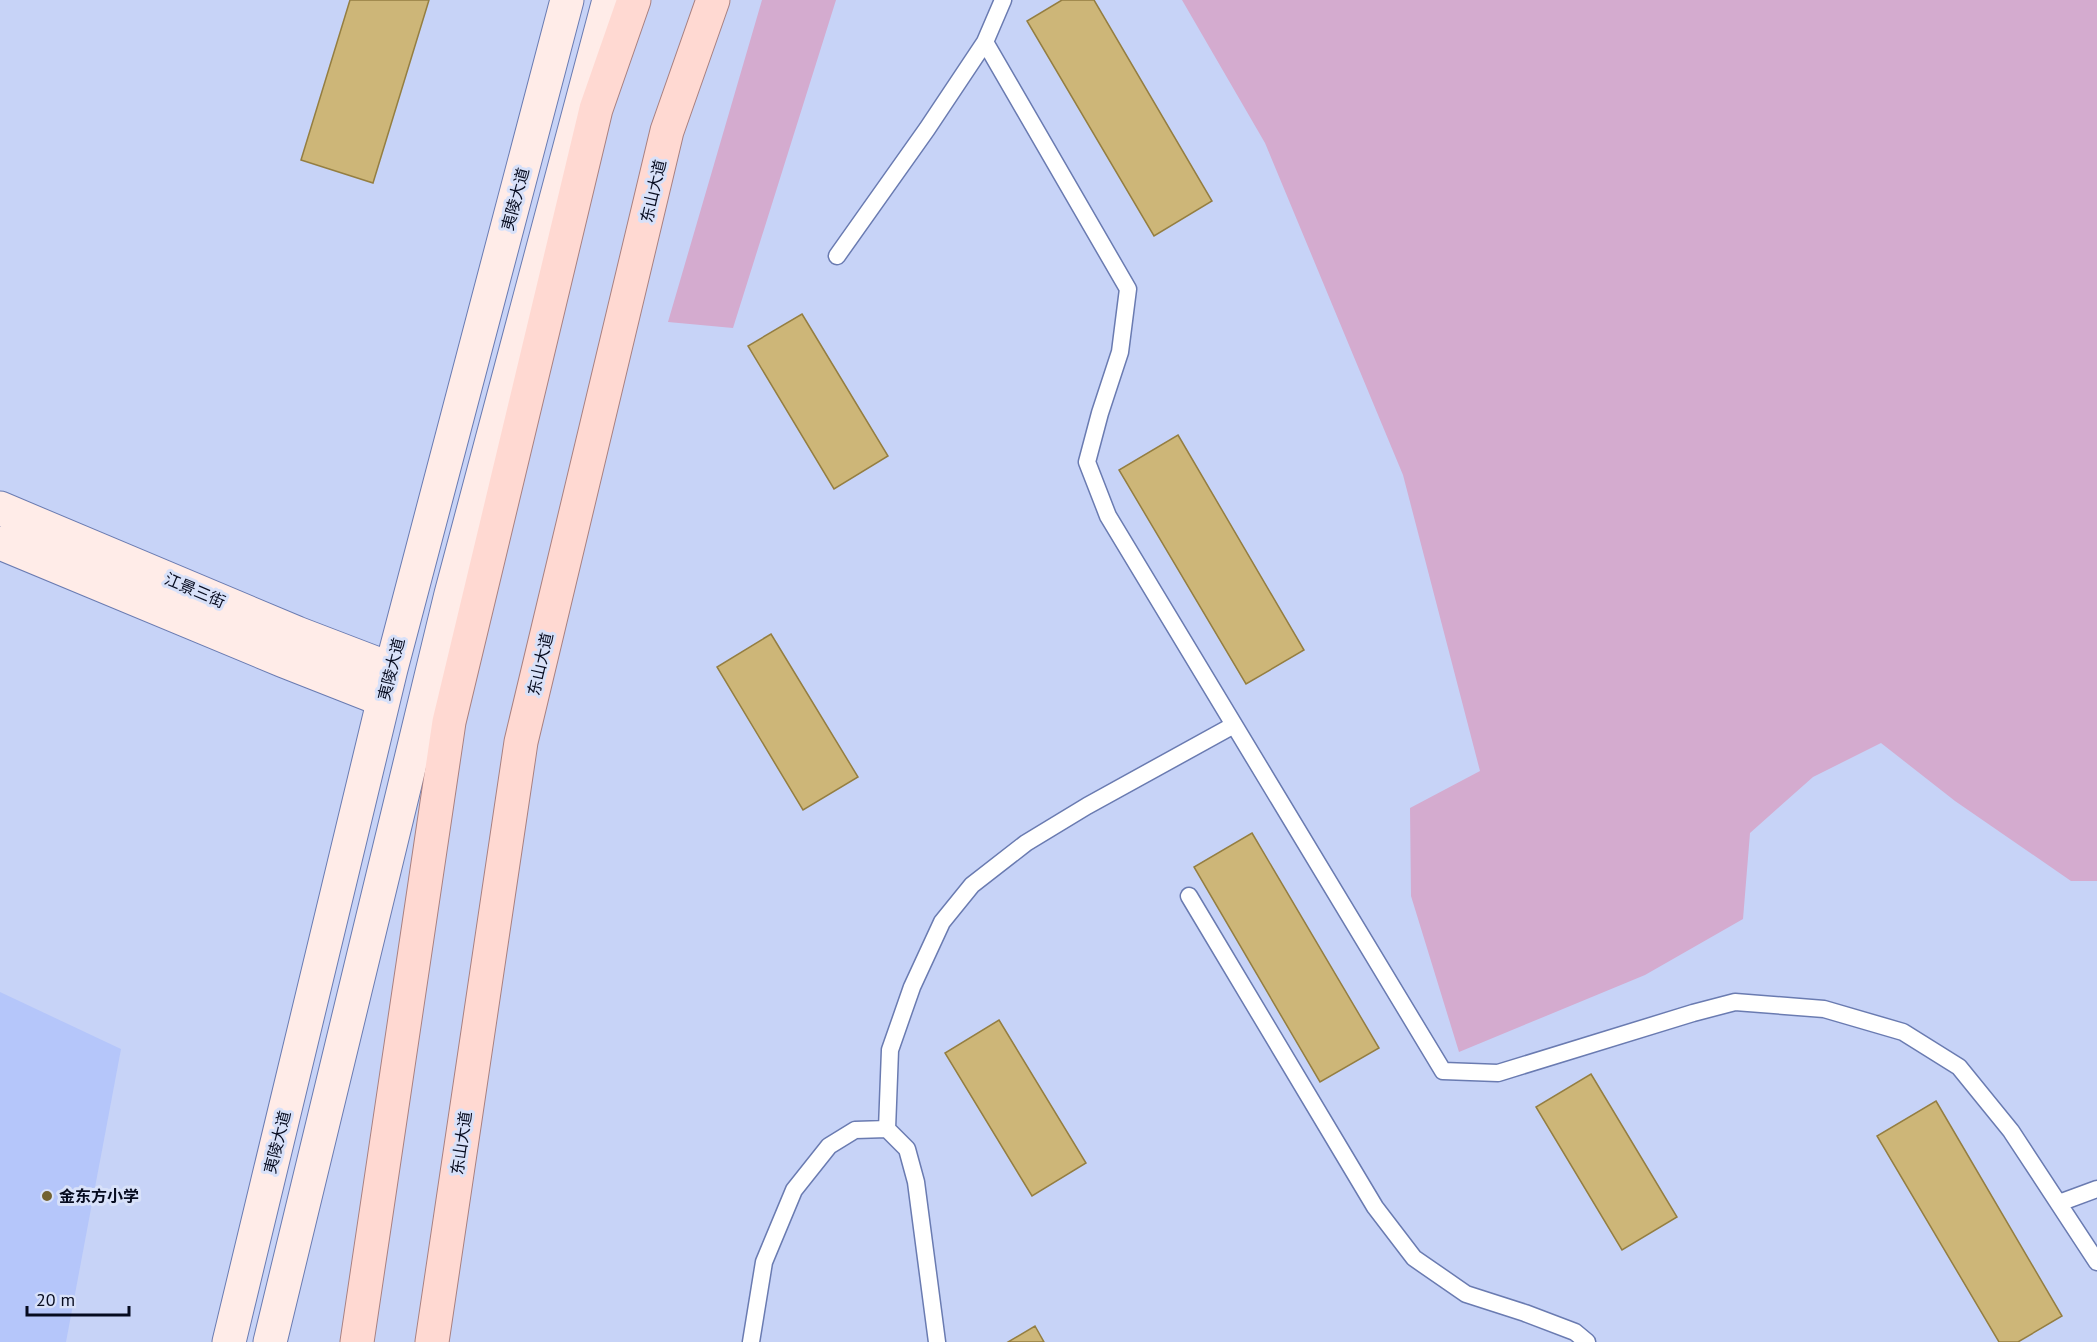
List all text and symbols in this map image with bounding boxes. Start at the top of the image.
street label: 东山大道 [636,158,670,224]
street label: 夷陵大道 [497,165,533,233]
street label: 江景三街 [162,568,228,612]
street label: 东山大道 [523,631,557,697]
street label: 夷陵大道 [374,636,408,702]
street label: 夷陵大道 [260,1109,294,1175]
street label: 东山大道 [447,1110,475,1176]
place label: 金东方小学 [59,1186,139,1206]
marker: 金东方小学 [40,1189,54,1203]
scale bar [27,1279,129,1317]
text: 20 m [36,1288,75,1311]

